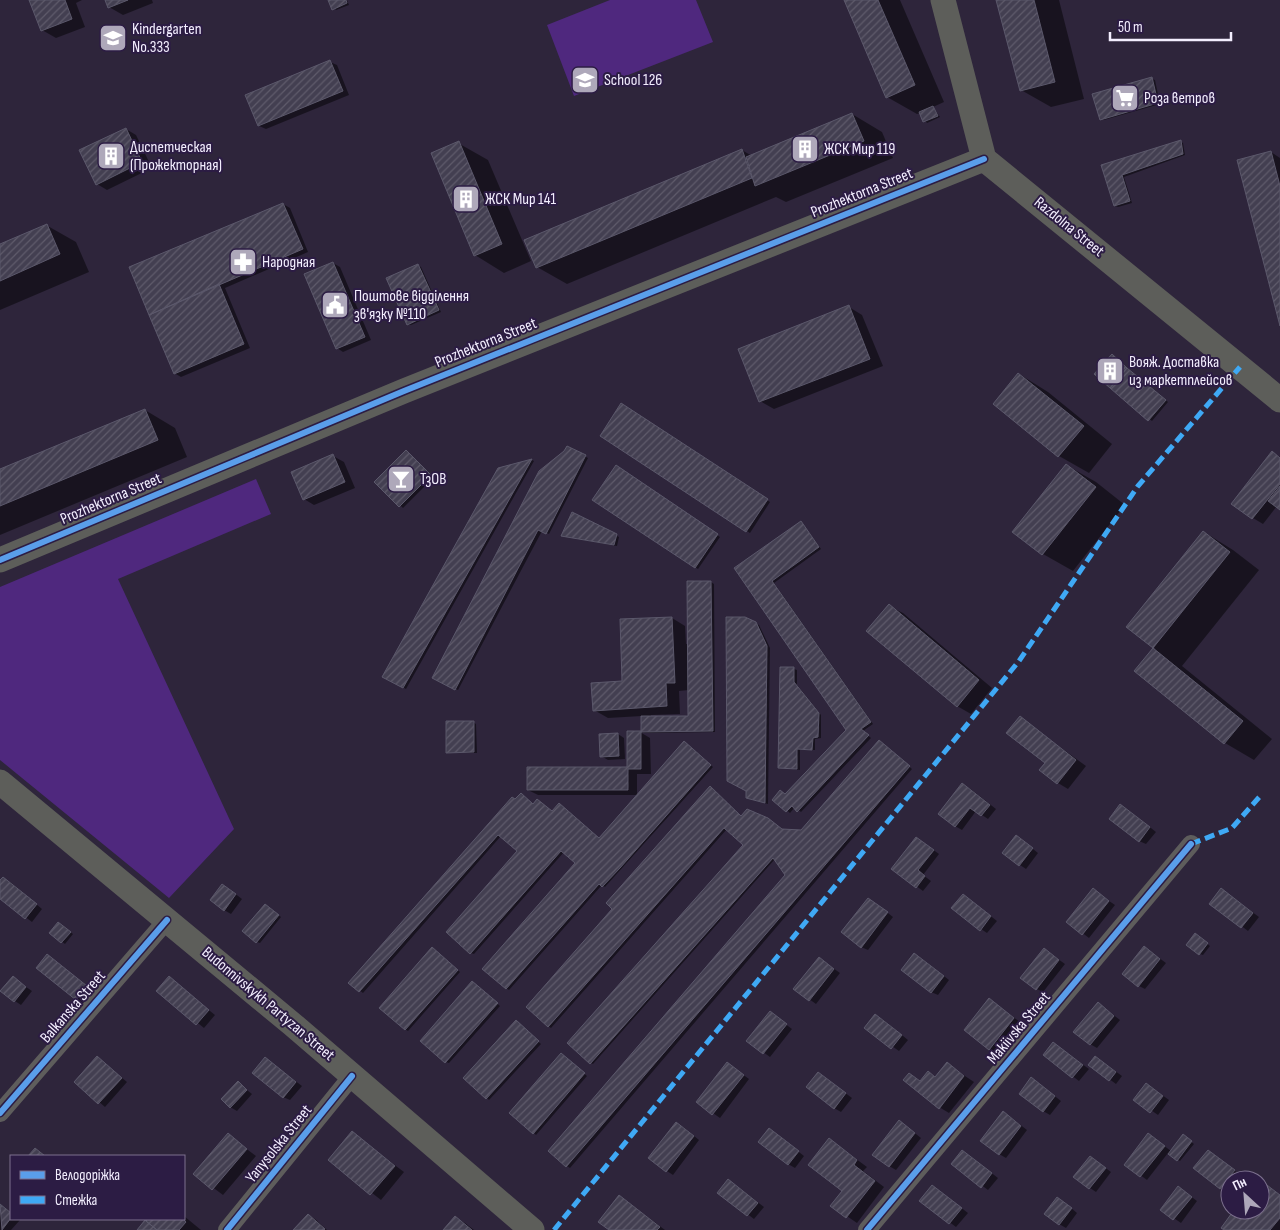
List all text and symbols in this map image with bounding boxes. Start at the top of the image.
scale bar [1110,10,1231,42]
text: 50 m [1118,18,1143,37]
place label: Kindergarten No.333 [132,20,202,57]
school or university icon: Kindergarten No.333 [98,23,128,53]
school or university icon: School 126 [570,65,600,95]
place label: School 126 [604,71,662,90]
supermarket icon: Роза ветров [1110,83,1140,113]
place label: Роза ветров [1144,89,1215,108]
building icon: ЖСК Мир 119 [790,134,820,164]
place label: Диспетческая (Прожекторная) [130,138,222,175]
place label: ЖСК Мир 119 [824,140,895,159]
building icon: Диспетческая (Прожекторная) [96,141,126,171]
street label: Prozhektorna Street [808,164,916,222]
building icon: ЖСК Мир 141 [451,184,481,214]
place label: ЖСК Мир 141 [485,190,556,209]
street label: Razdolna Street [1030,193,1108,261]
pharmacy icon: Народная [228,247,258,277]
place label: Народная [262,253,315,272]
place label: Поштове відділення зв'язку №110 [354,287,469,324]
public building icon: Поштове відділення зв'язку №110 [320,290,350,320]
street label: Prozhektorna Street [432,314,540,372]
place label: Вояж. Доставка из маркетплейсов [1129,353,1232,390]
building icon: Вояж. Доставка из маркетплейсов [1095,356,1125,386]
bar icon: ТзОВ [386,464,416,494]
street label: Prozhektorna Street [58,469,165,529]
place label: ТзОВ [420,470,446,489]
street label: Budonnivskykh Partyzan Street [198,943,338,1065]
street label: Balkanska Street [36,967,110,1047]
street label: Makiivska Street [983,988,1055,1068]
street label: Yanysolska Street [242,1101,316,1187]
legend [10,1155,185,1220]
text: Велодоріжка [55,1166,120,1185]
north arrow [1220,1170,1270,1220]
text: Пн [1230,1173,1249,1194]
text: Стежка [55,1191,98,1210]

